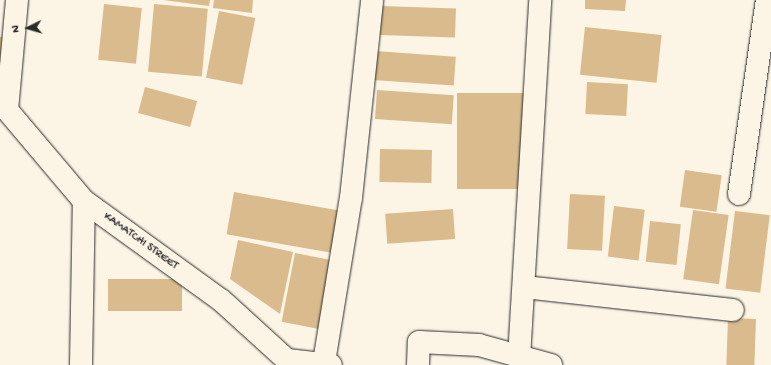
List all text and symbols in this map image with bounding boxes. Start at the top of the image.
north arrow [8,8,48,48]
text: N [10,25,22,33]
street label: KAMATCHI STREET [100,210,180,274]

